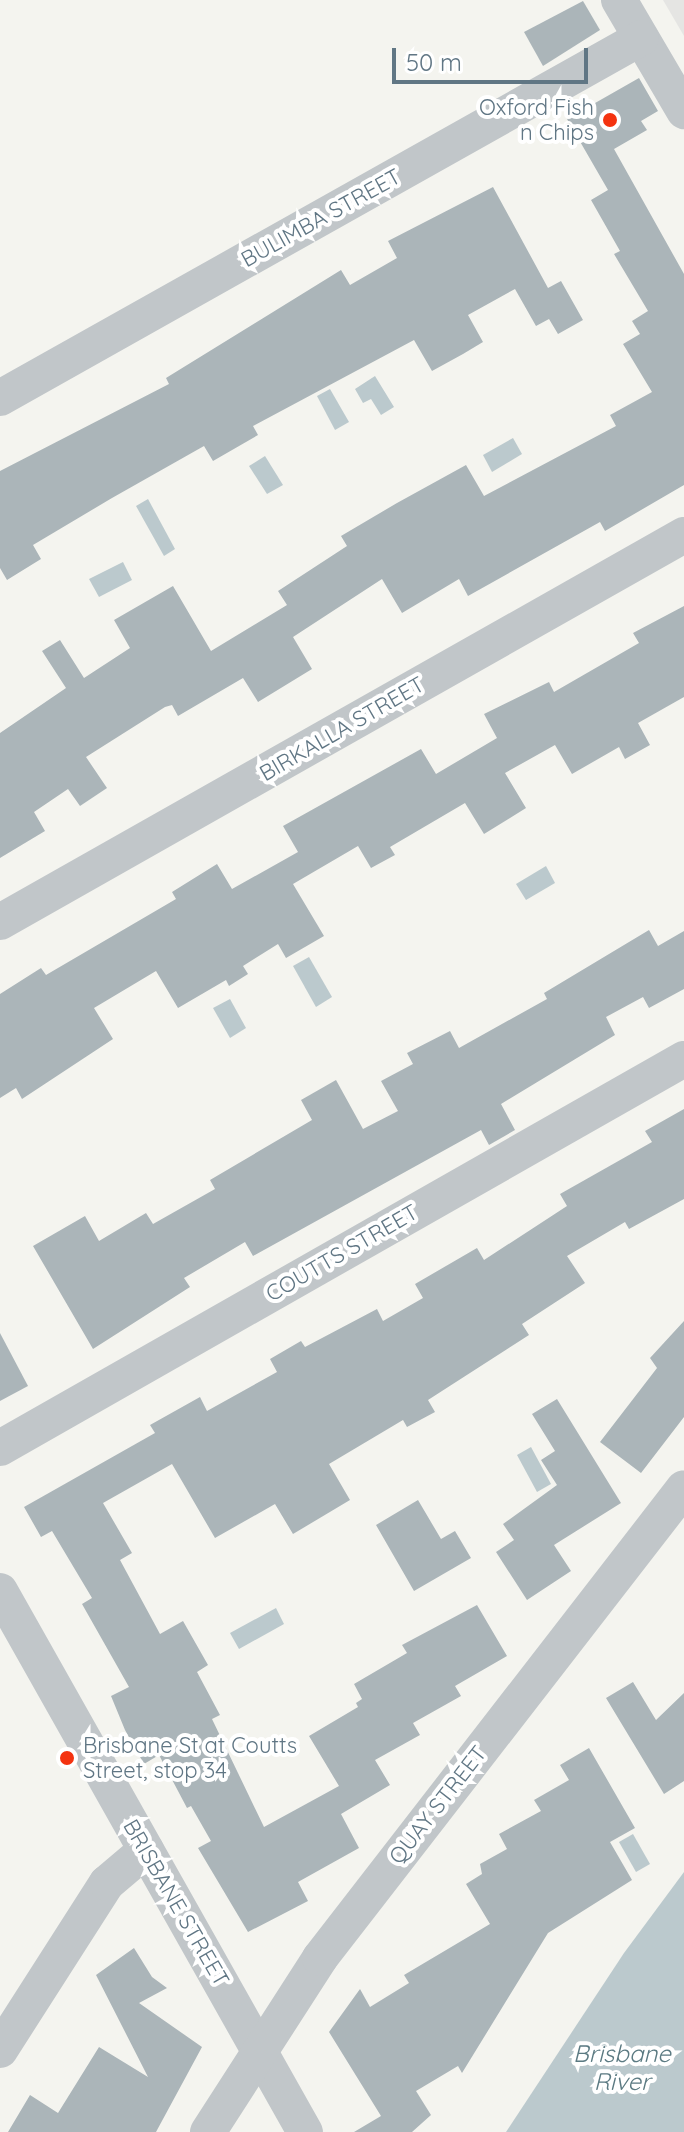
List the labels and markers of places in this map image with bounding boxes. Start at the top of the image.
place label: Oxford Fish n Chips [479,94,594,146]
marker: Oxford Fish n Chips [601,111,619,129]
place label: Brisbane St at Coutts Street, stop 34 [83,1732,297,1784]
marker: Brisbane St at Coutts Street, stop 34 [58,1749,76,1767]

